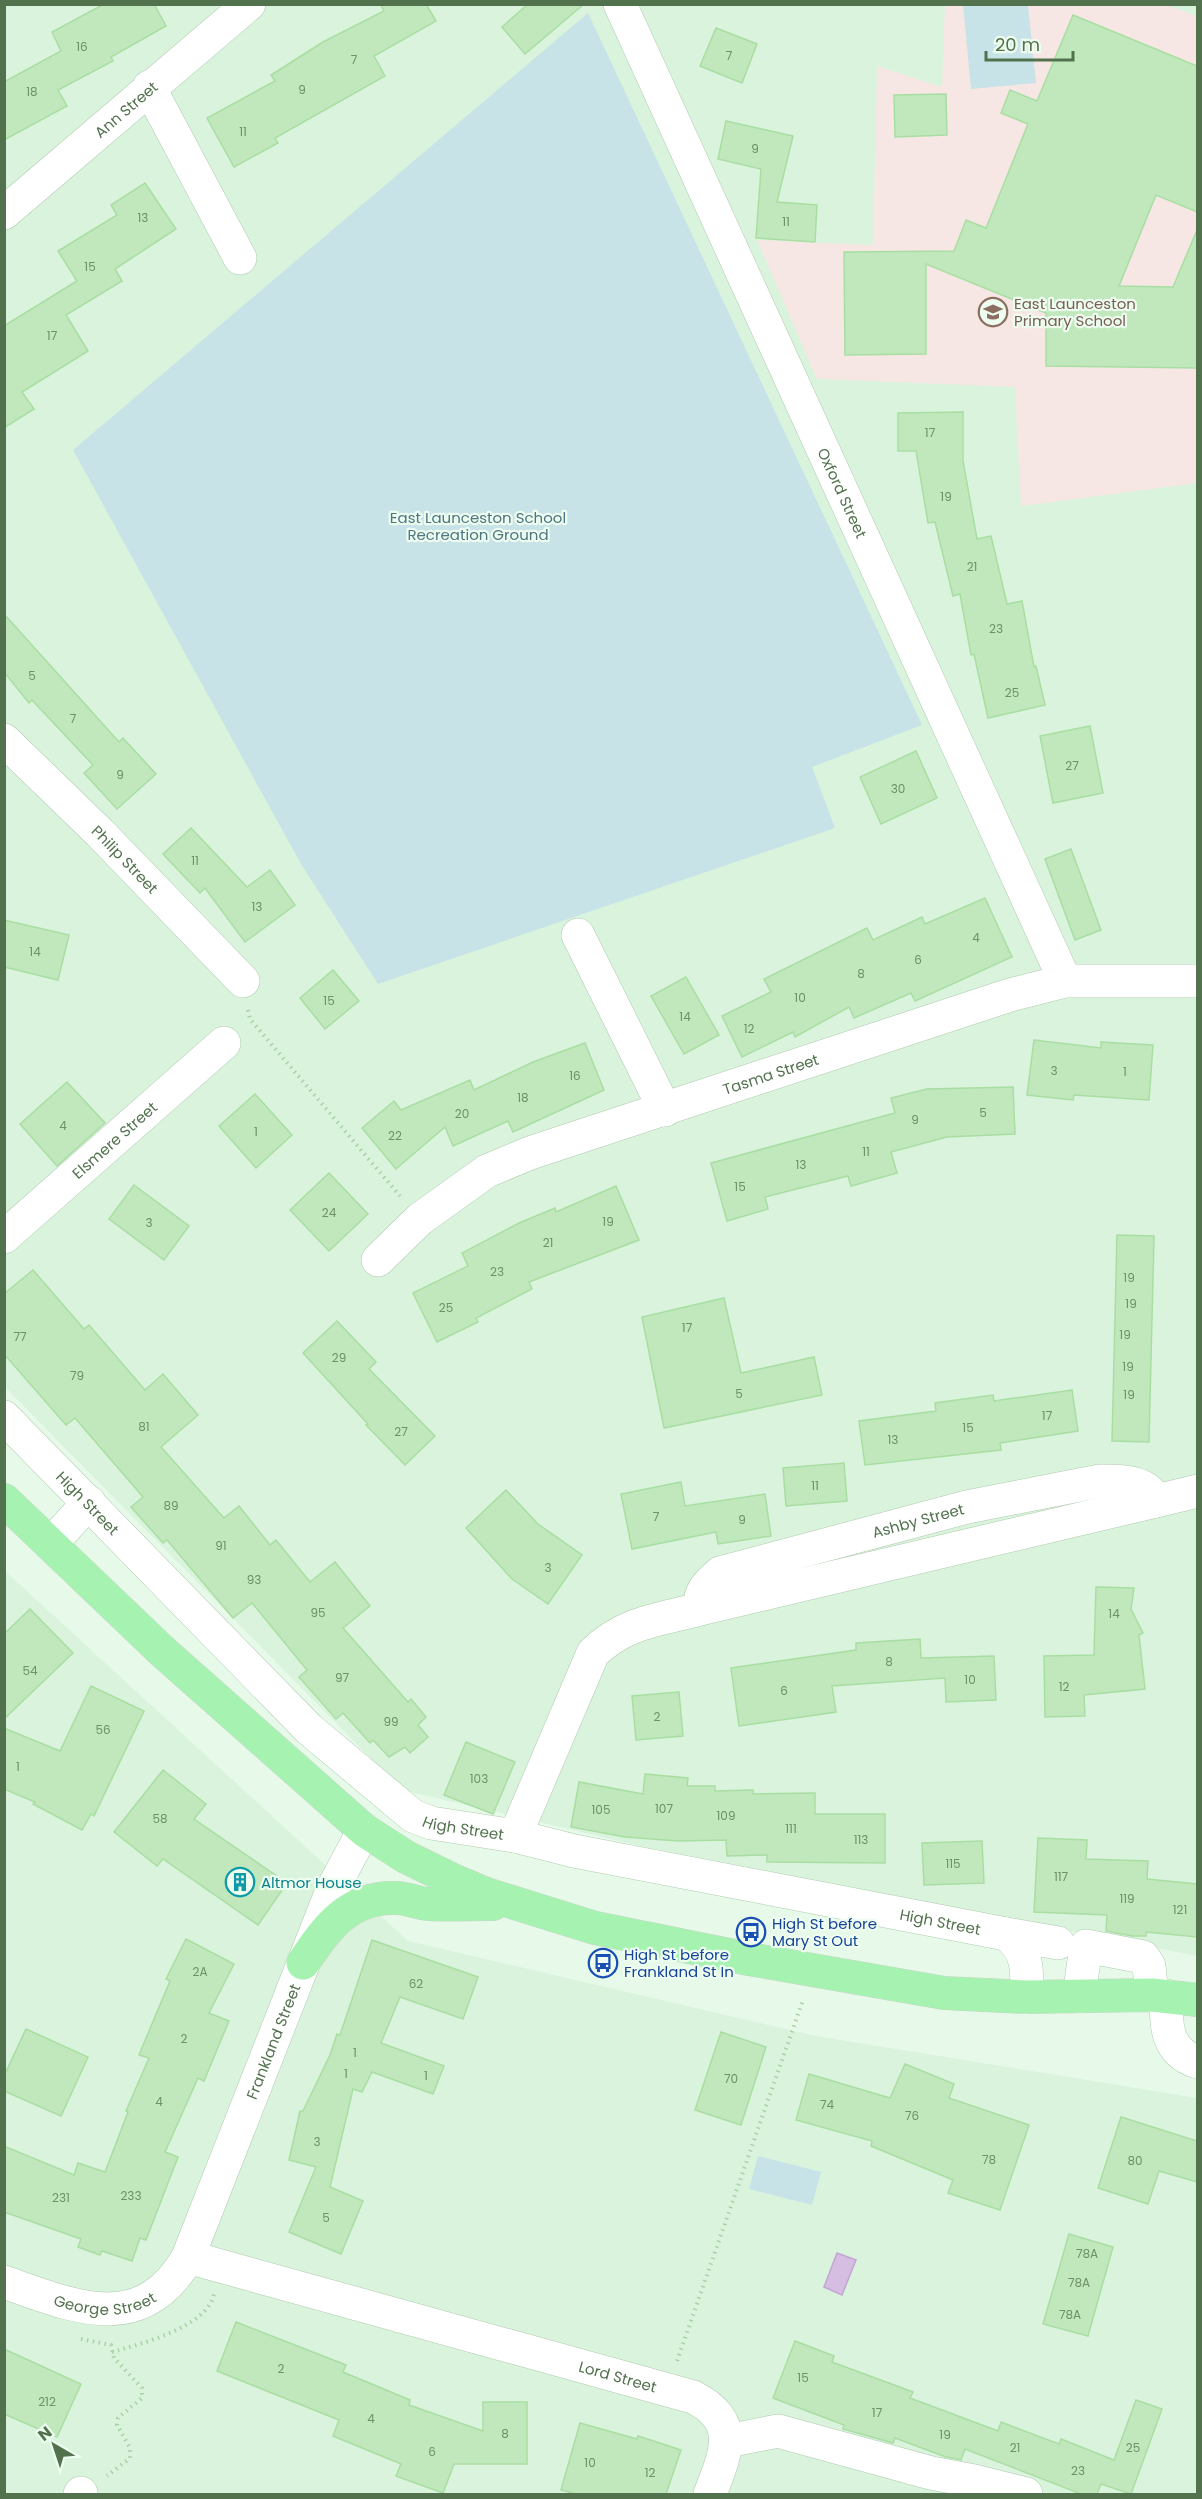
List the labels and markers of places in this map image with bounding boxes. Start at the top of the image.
place label: East Launceston Primary School [1014,293,1136,331]
school or university icon: East Launceston Primary School [977,296,1009,328]
building icon: Altmor House [224,1866,256,1898]
place label: Altmor House [261,1872,362,1893]
place label: High St before Mary St Out [772,1913,877,1951]
bus stop icon: High St before Mary St Out [735,1916,767,1948]
place label: High St before Frankland St In [624,1944,734,1982]
bus stop icon: High St before Frankland St In [587,1947,619,1979]

